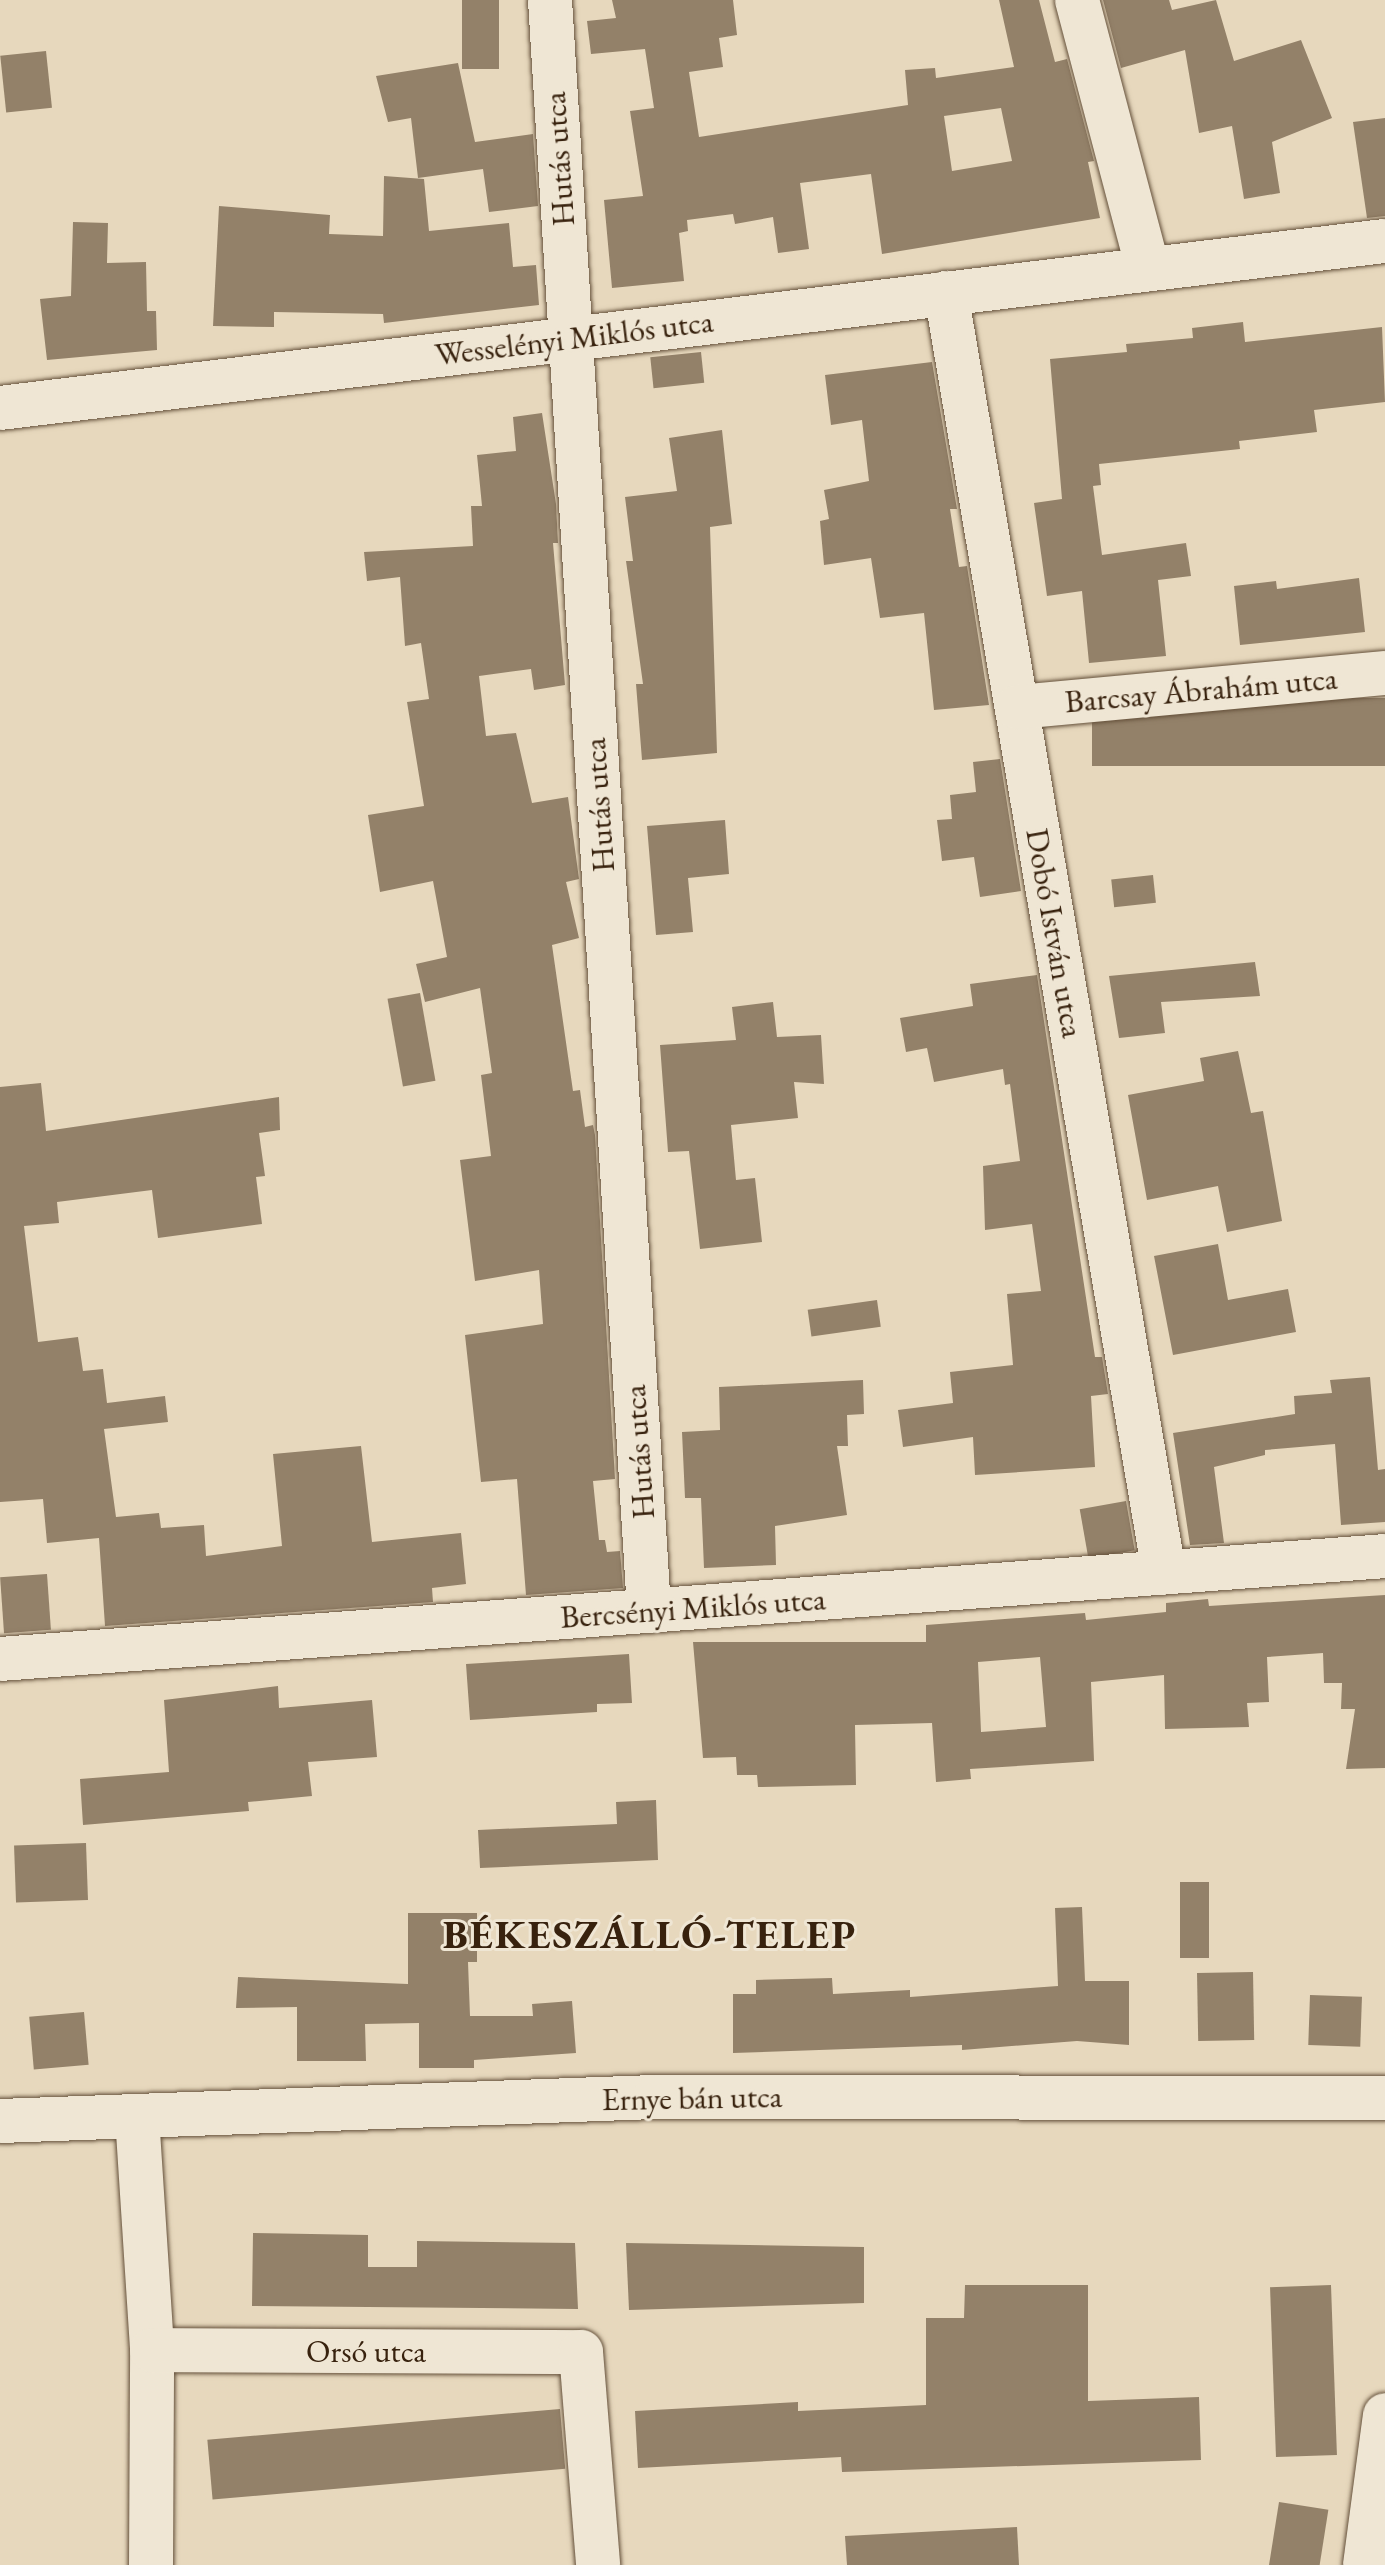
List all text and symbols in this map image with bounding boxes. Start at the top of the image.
street label: Hutás utca [535,91,583,227]
street label: Wesselényi Miklós utca [433,302,715,374]
street label: Barcsay Ábrahám utca [1063,659,1339,721]
street label: Hutás utca [575,737,623,873]
street label: Dobó István utca [1018,825,1092,1041]
street label: Hutás utca [615,1384,663,1520]
street label: Bercsényi Miklós utca [559,1580,827,1636]
district label: BÉKESZÁLLÓ-TELEP [443,1910,857,1958]
street label: Ernye bán utca [601,2077,783,2119]
street label: Orsó utca [306,2332,426,2370]

